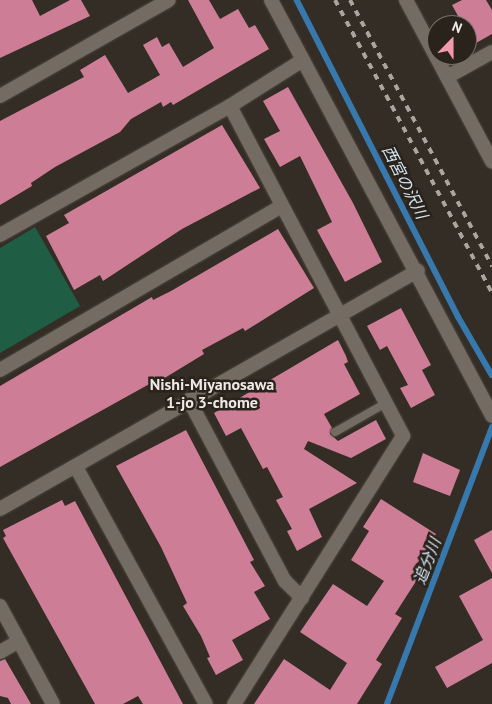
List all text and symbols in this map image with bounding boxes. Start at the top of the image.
north arrow [427,15,477,65]
text: N [450,17,465,37]
water label: 西宮の沢川 [378,142,432,222]
district label: Nishi-Miyanosawa 1-jo 3-chome [150,374,274,412]
water label: 追分川 [409,535,445,587]

